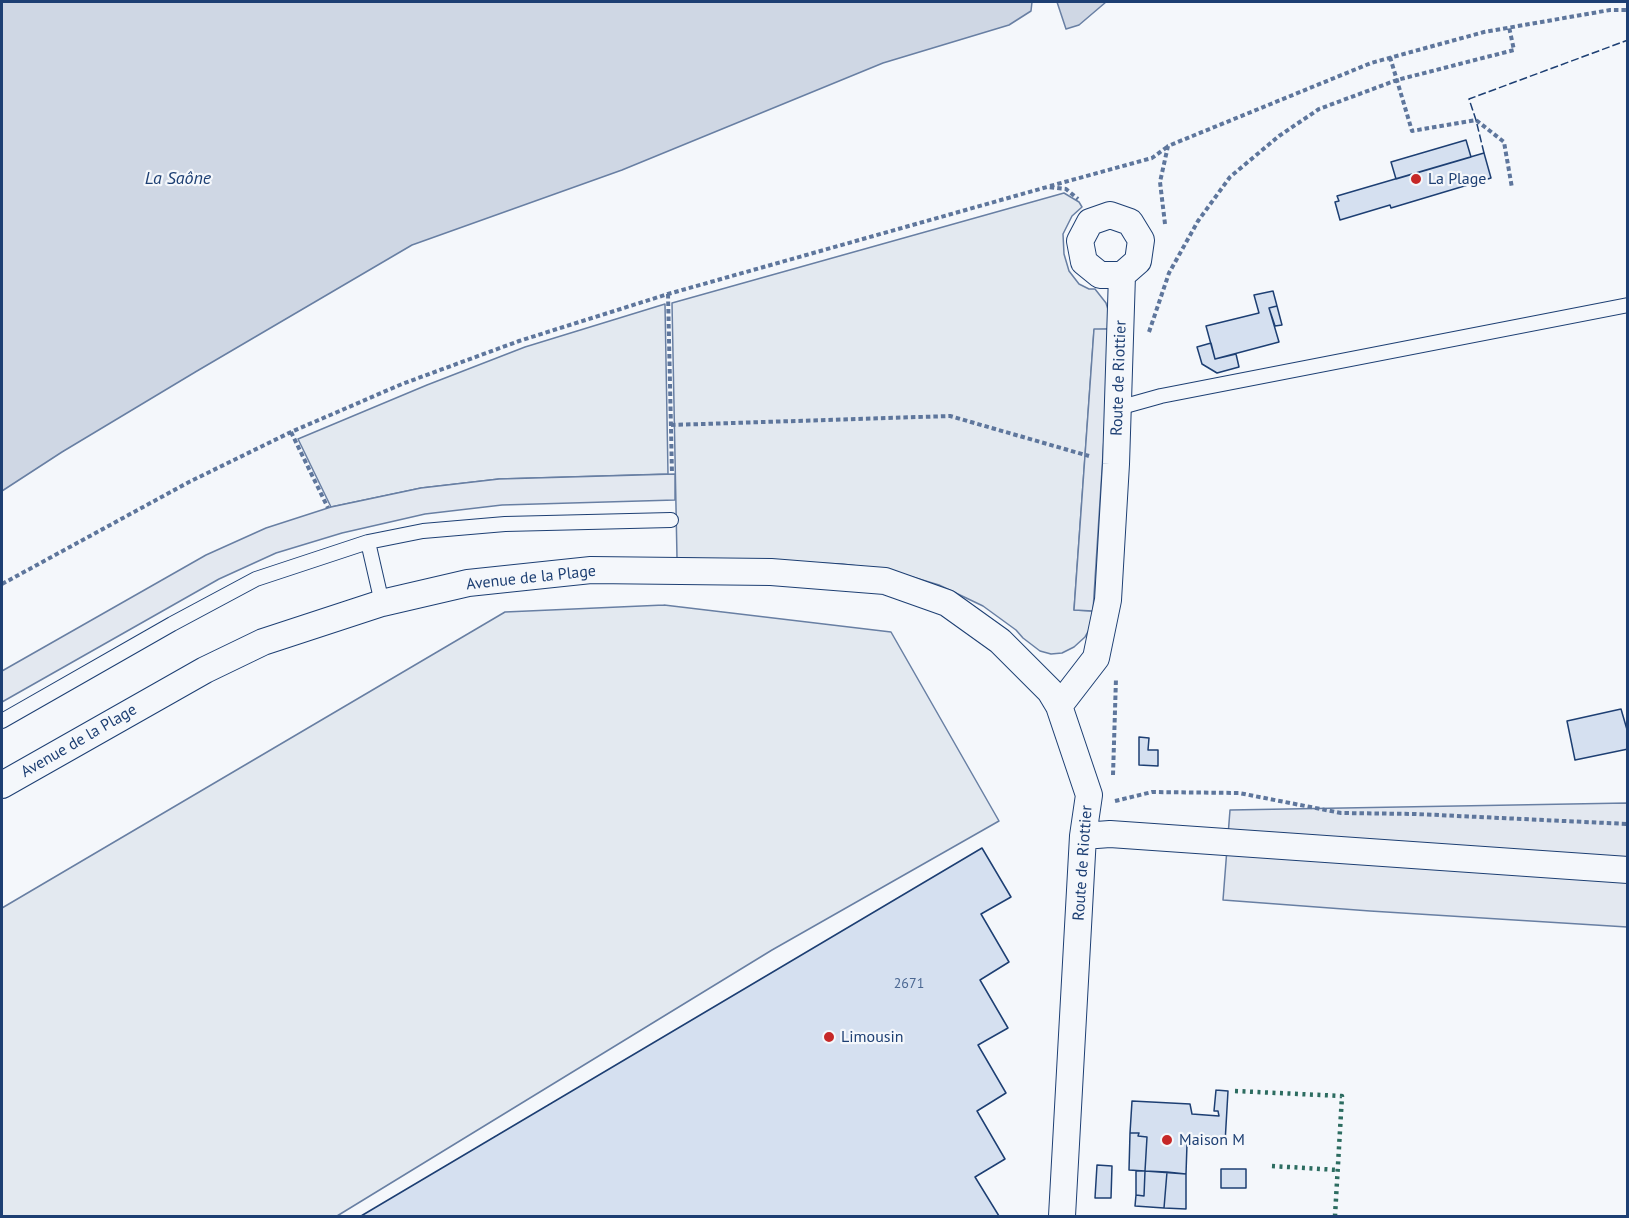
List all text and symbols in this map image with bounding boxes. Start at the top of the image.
water label: La Saône [145,168,211,190]
place label: La Plage [1428,169,1486,189]
marker: La Plage [1409,172,1423,186]
street label: Route de Riottier [1107,320,1131,436]
street label: Avenue de la Plage [465,562,597,594]
street label: Avenue de la Plage [18,700,140,782]
street label: Route de Riottier [1069,805,1097,921]
house number: 2671 [894,976,924,992]
place label: Limousin [841,1027,904,1047]
marker: Limousin [822,1030,836,1044]
place label: Maison M [1179,1130,1245,1150]
marker: Maison M [1160,1133,1174,1147]

